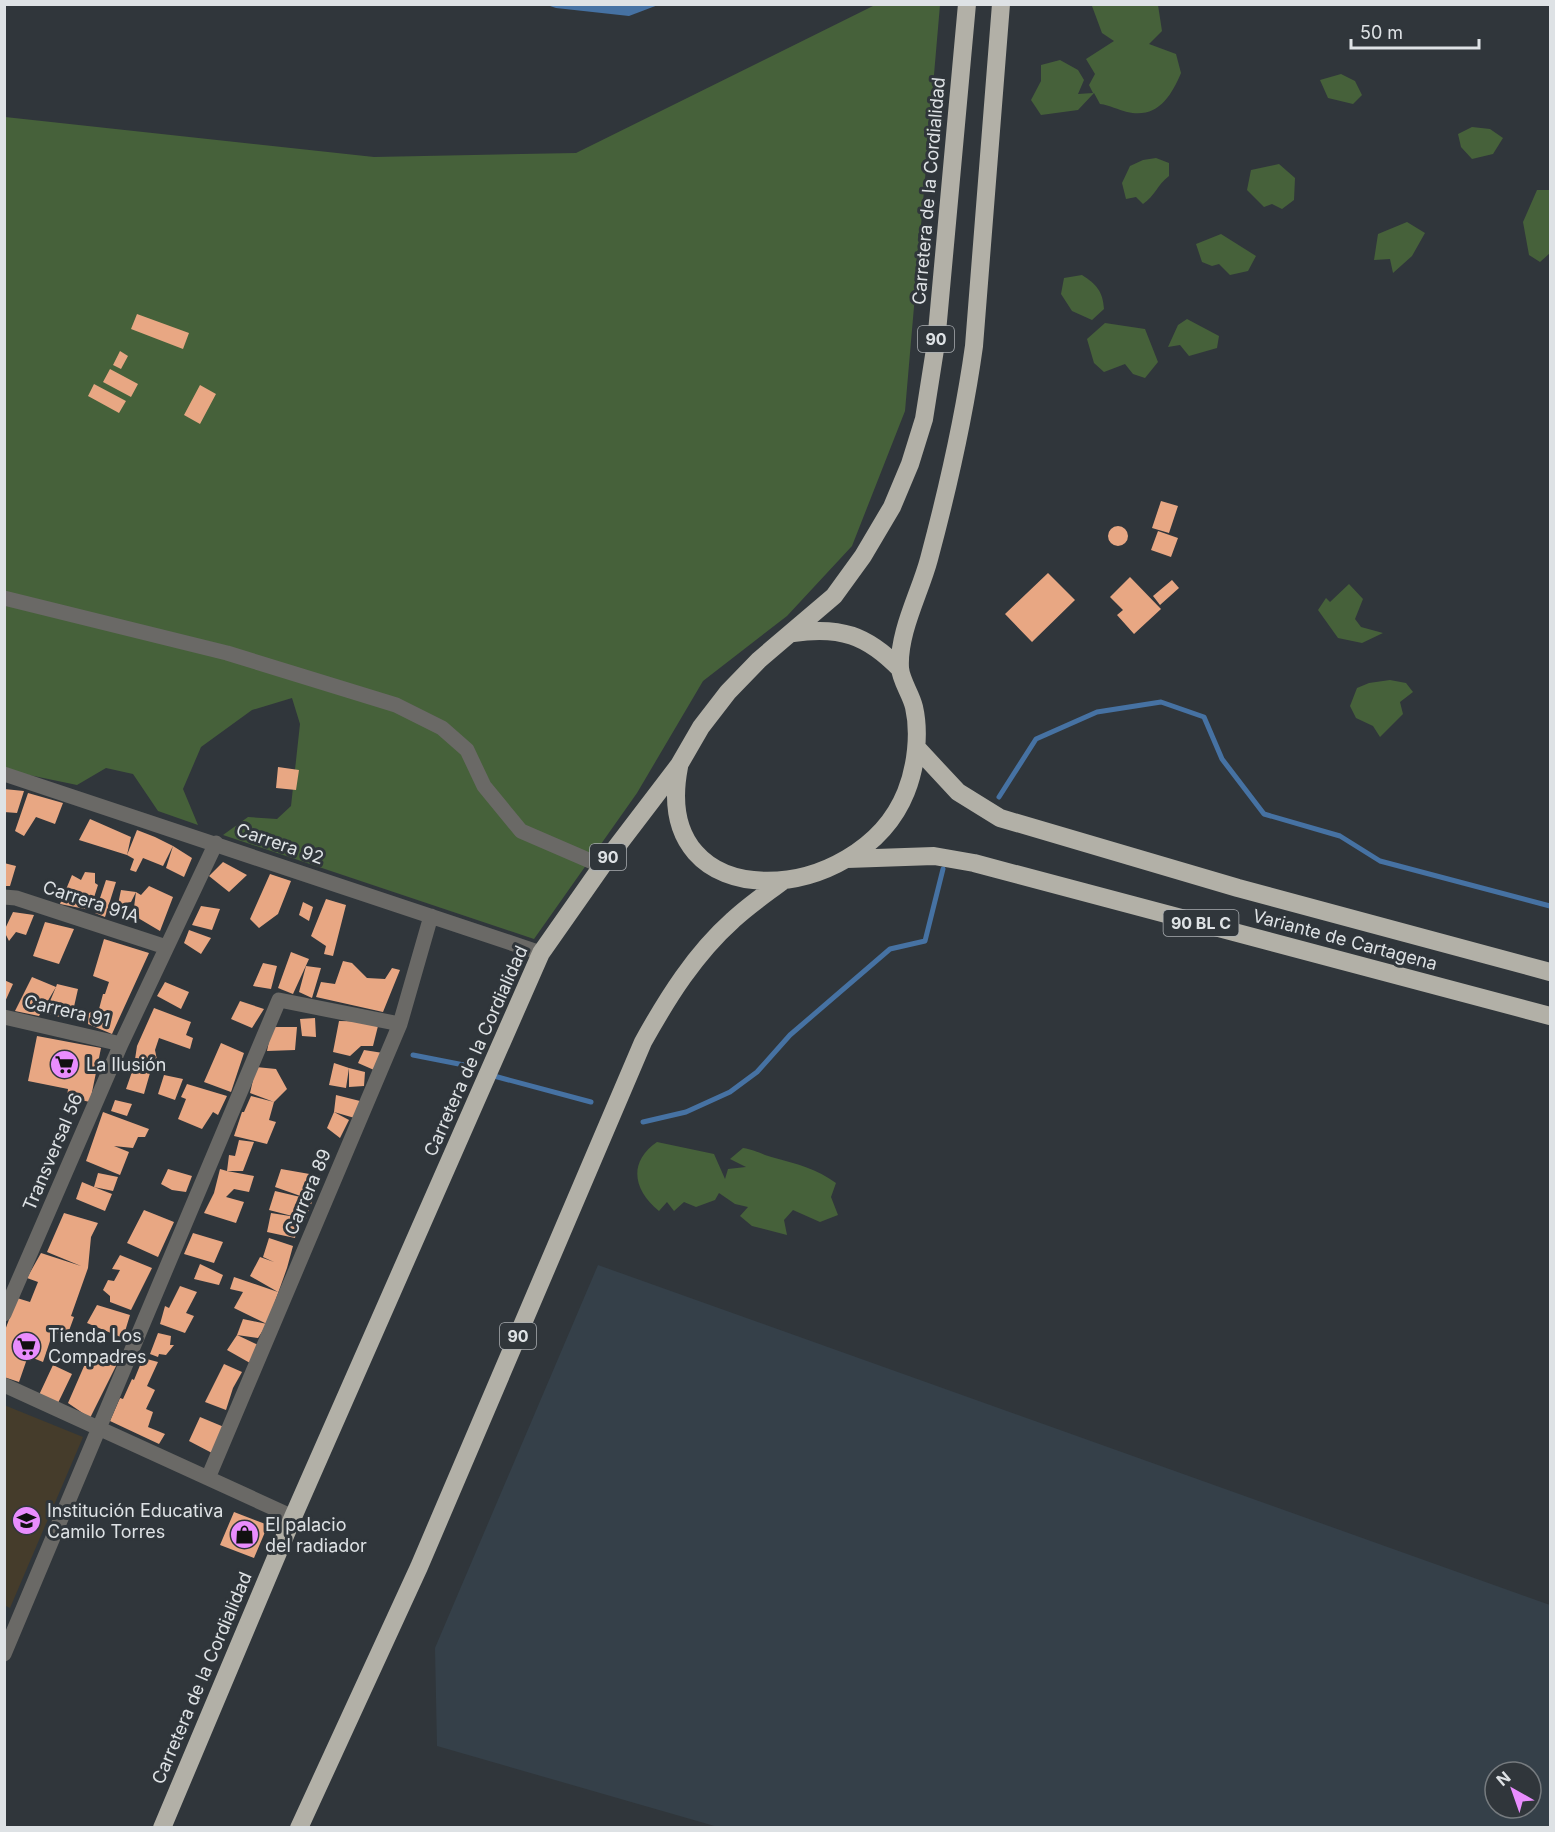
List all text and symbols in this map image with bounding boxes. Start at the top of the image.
scale bar [1351,12,1478,50]
text: 50 m [1360,22,1403,43]
street label: Carretera de la Cordialidad [908,76,949,306]
road number: 90 [918,326,954,352]
street label: Carrera 92 [234,819,327,868]
road number: 90 [590,844,626,870]
street label: Carrera 91A [40,876,142,927]
street label: Variante de Cartagena [1251,905,1440,974]
road number: 90 BL C [1164,910,1238,936]
street label: Carretera de la Cordialidad [420,942,532,1159]
street label: Carrera 91 [22,990,112,1031]
supermarket icon: La Ilusión [49,1049,81,1081]
place label: La Ilusión [86,1054,166,1075]
street label: Transversal 56 [18,1090,87,1214]
street label: Carrera 89 [280,1146,335,1238]
road number: 90 [500,1323,536,1349]
place label: Tienda Los Compadres [48,1325,147,1367]
supermarket icon: Tienda Los Compadres [11,1330,43,1362]
place label: Institución Educativa Camilo Torres [47,1500,223,1542]
school or university icon: Institución Educativa Camilo Torres [10,1505,42,1537]
place label: El palacio del radiador [265,1514,367,1556]
shop icon: El palacio del radiador [228,1519,260,1551]
street label: Carretera de la Cordialidad [147,1569,256,1787]
north arrow [1483,1760,1543,1820]
text: N [1492,1767,1514,1790]

